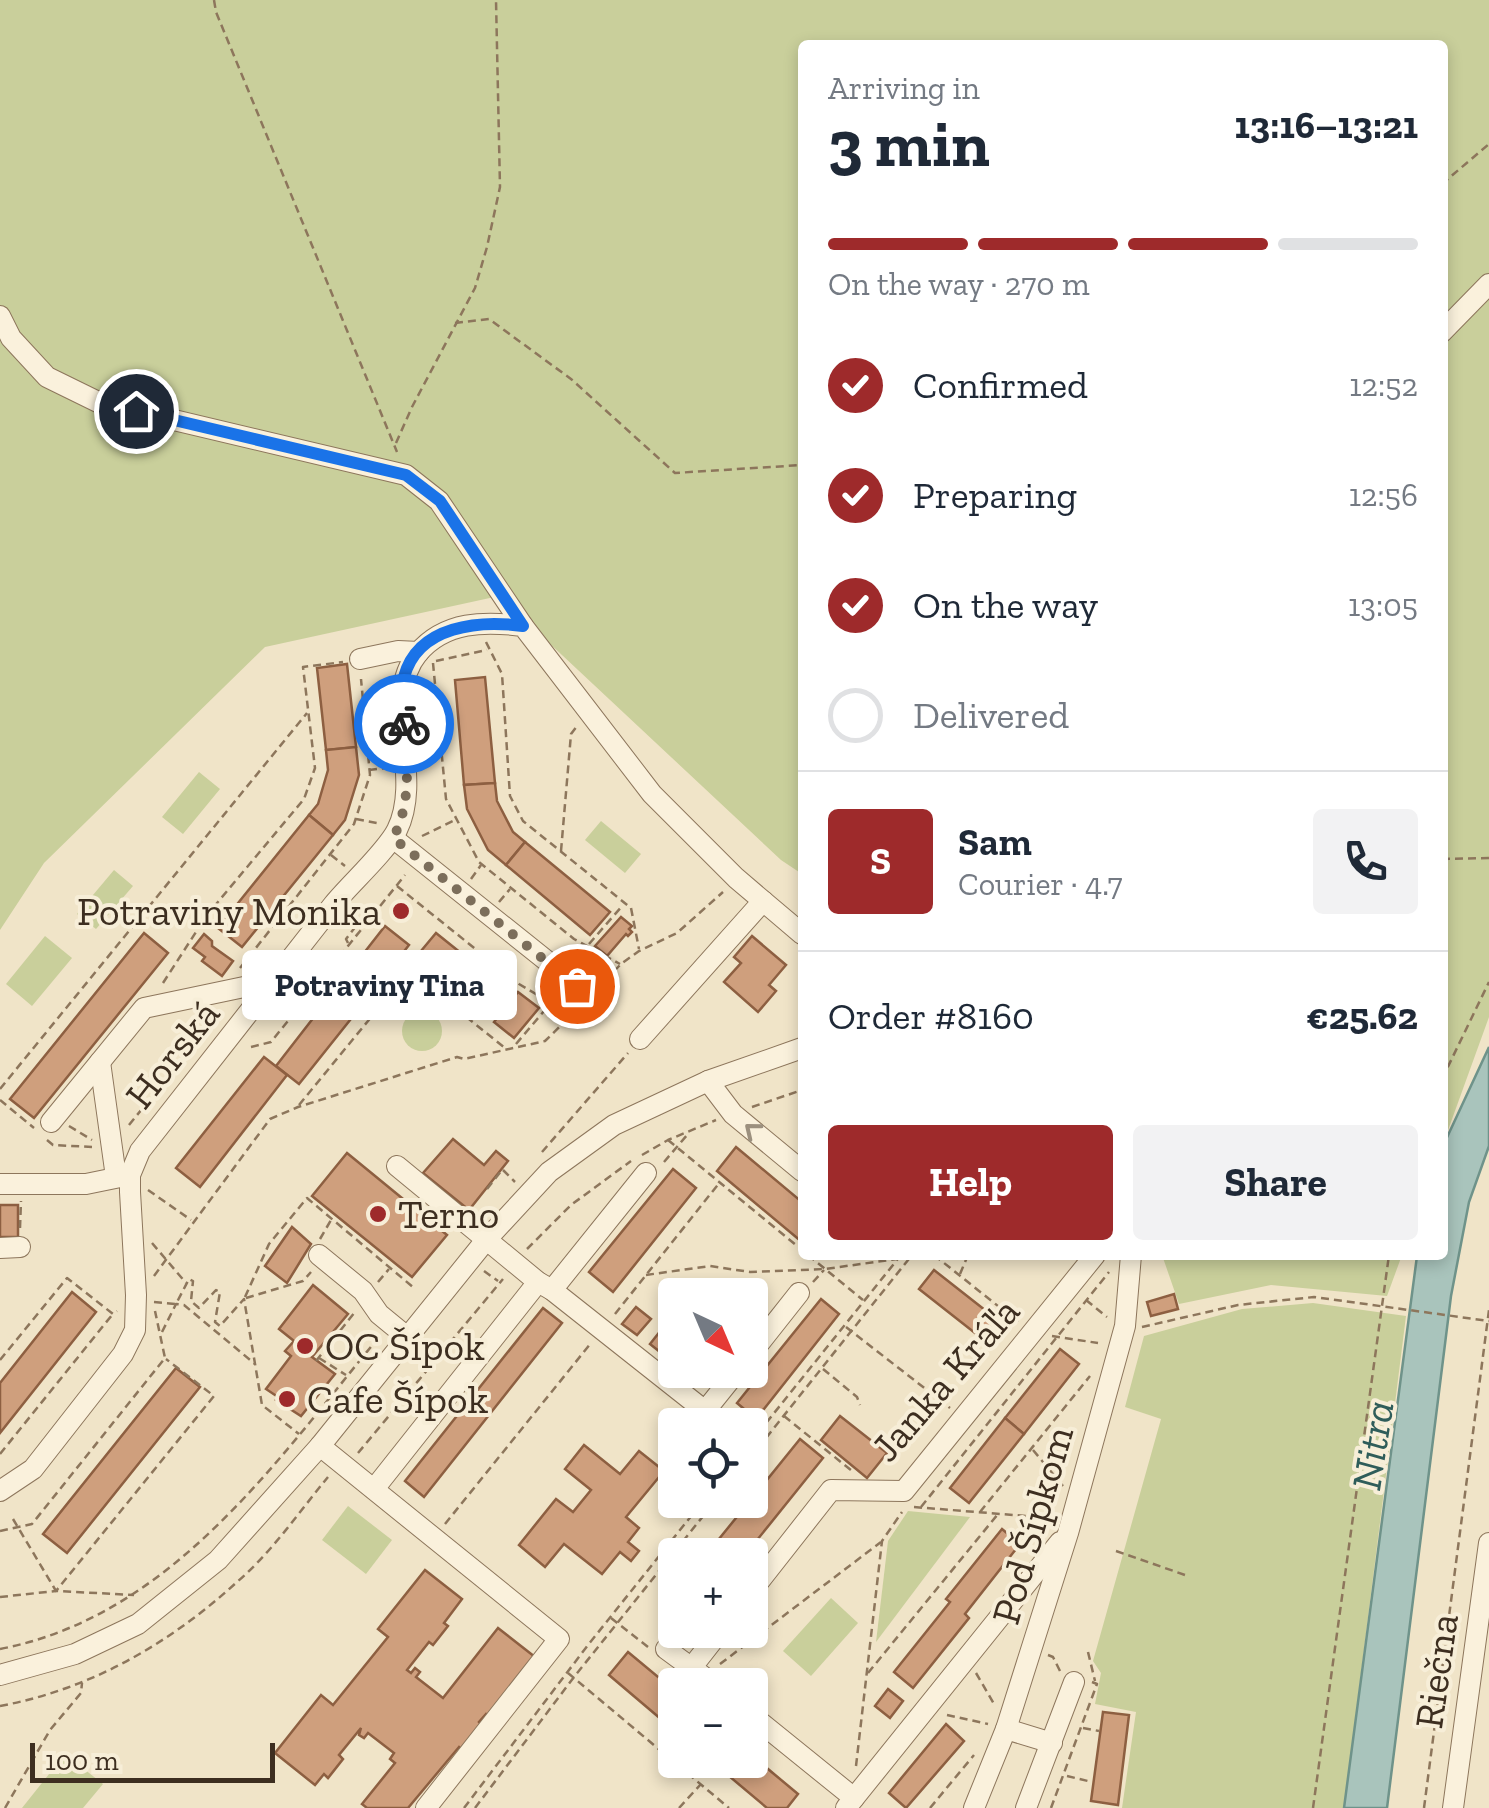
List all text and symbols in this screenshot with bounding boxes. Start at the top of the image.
text: Arriving in [828,69,980,107]
text: 13:16–13:21 [1234,102,1418,148]
text: 3 min [828,105,990,183]
text: On the way · 270 m [828,265,1090,303]
icon: check [828,358,883,413]
text: Confirmed [913,362,1088,408]
text: 12:52 [1349,366,1418,404]
pin [94,369,179,454]
icon: home [109,384,164,439]
icon: check [828,468,883,523]
text: Preparing [913,472,1077,518]
text: 12:56 [1349,476,1418,514]
icon: check [828,578,883,633]
text: On the way [913,582,1098,628]
text: 13:05 [1348,586,1418,624]
courier [354,674,454,774]
text: Delivered [913,692,1069,738]
icon: bike [377,697,432,752]
button: phone [1313,809,1418,914]
text: Sam [958,819,1032,865]
text: S [870,838,891,884]
text: Courier · 4.7 [958,865,1122,903]
place label: Potraviny Monika [77,887,381,935]
marker: Potraviny Monika [390,900,412,922]
pin [535,944,620,1029]
callout: Potraviny Tina [242,951,517,1021]
icon: bag [550,959,605,1014]
text: Potraviny Tina [274,966,485,1004]
street label: Horská [115,990,229,1118]
text: Order #8160 [828,993,1034,1039]
text: €25.62 [1306,993,1418,1039]
one-way arrow [745,1124,763,1142]
button: Help [828,1125,1113,1240]
button: Share [1133,1125,1418,1240]
place label: Terno [398,1190,499,1238]
marker: Terno [367,1203,389,1225]
north arrow [658,1278,768,1388]
map controls [658,1278,768,1778]
street label: Janka Kráľa [861,1287,1029,1471]
place label: OC Šípok [325,1322,485,1370]
marker: OC Šípok [294,1335,316,1357]
place label: Cafe Šípok [307,1375,489,1423]
marker: Cafe Šípok [276,1388,298,1410]
water label: Nitra [1340,1397,1405,1493]
button: locate [658,1408,768,1518]
street label: Pod Šípkom [981,1420,1083,1629]
button: + [658,1538,768,1648]
street label: Riečna [1404,1611,1468,1731]
button: − [658,1668,768,1778]
scale bar [30,1738,275,1782]
text: 100 m [45,1744,119,1777]

